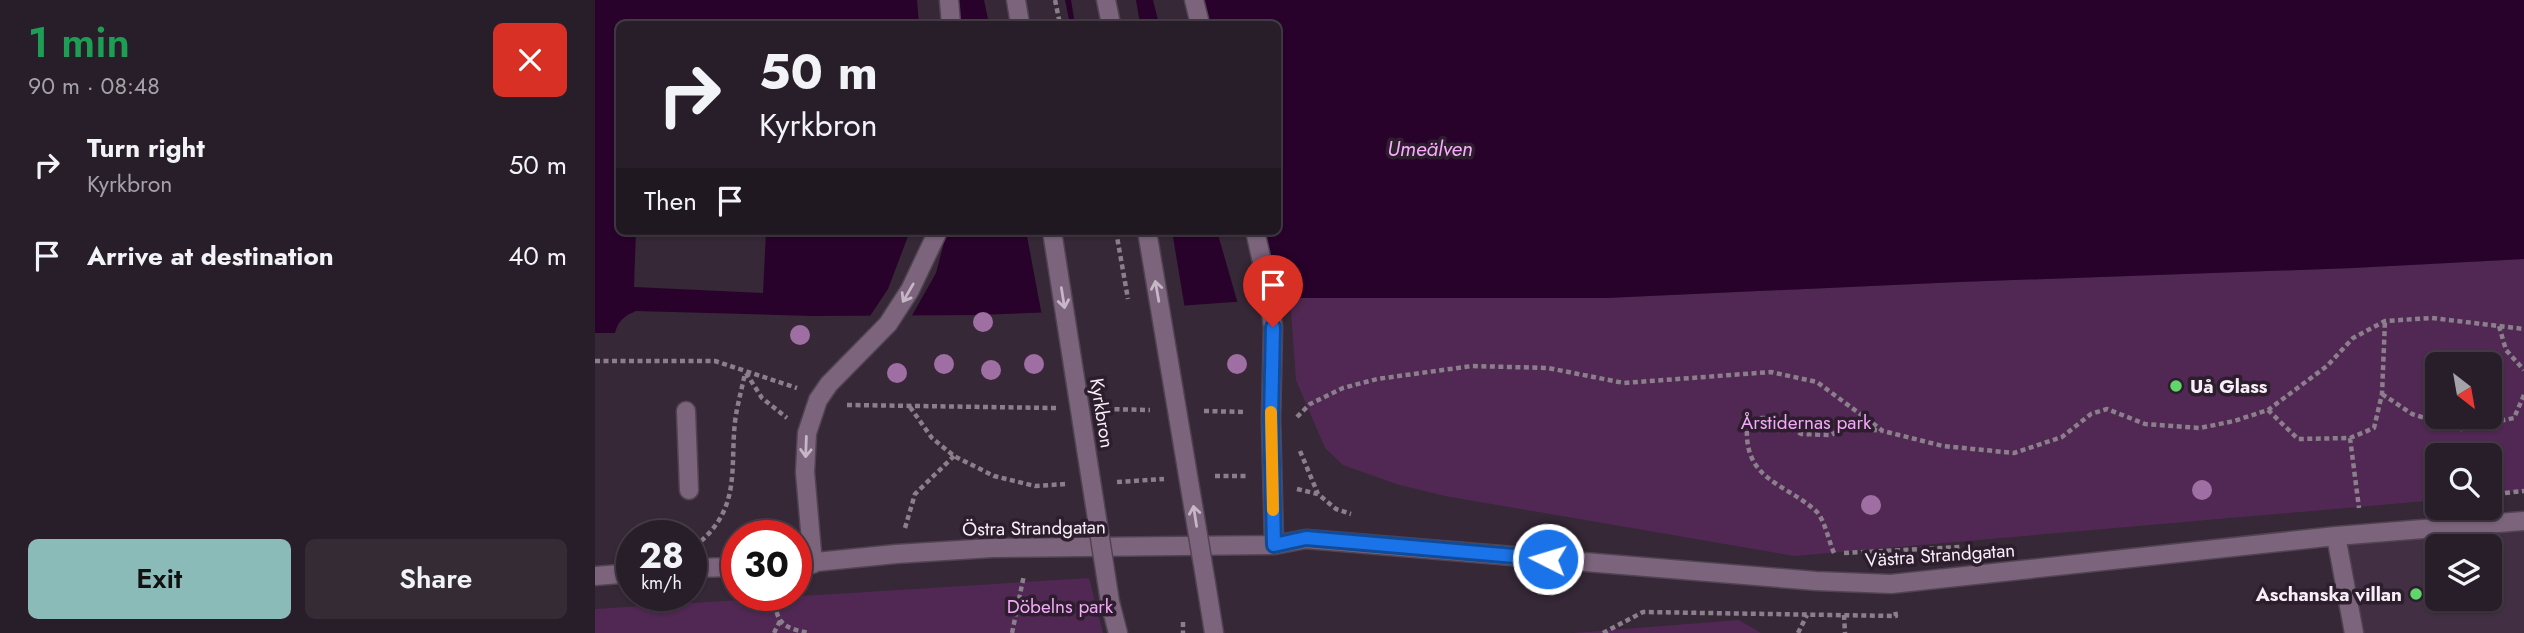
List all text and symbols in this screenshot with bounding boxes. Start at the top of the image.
text: 1 min [28,12,130,73]
button: close [493,23,567,97]
text: 50 m [759,37,878,107]
icon: right [644,49,735,140]
text: 90 m · 08:48 [28,69,160,103]
text: Kyrkbron [759,102,878,148]
text: Turn right [87,129,205,167]
water label: Umeälven [1387,134,1473,164]
icon: right [28,146,66,184]
text: 50 m [509,146,567,184]
text: Kyrkbron [87,167,172,201]
text: Then [644,182,697,220]
icon: arrive [711,182,749,220]
icon: arrive [28,237,66,275]
text: Arrive at destination [87,237,334,275]
text: 40 m [508,237,567,275]
pin [1243,255,1303,327]
icon: arrive [1254,266,1292,304]
one-way arrow [1150,280,1163,303]
one-way arrow [901,282,915,302]
one-way arrow [1056,287,1069,309]
north arrow [2425,352,2503,429]
map controls [2425,352,2502,611]
place label: Uå Glass [2190,373,2268,400]
street label: Kyrkbron [1083,376,1121,450]
marker: Uå Glass [2168,378,2184,394]
park label: Årstidernas park [1741,409,1872,436]
one-way arrow [800,436,813,459]
button: search [2425,443,2502,520]
one-way arrow [1188,505,1201,527]
street label: Östra Strandgatan [962,513,1106,543]
speed limit sign: 30 [721,520,812,611]
position arrow [1511,522,1585,596]
text: 28 [639,531,684,581]
button: layers [2425,534,2502,611]
street label: Västra Strandgatan [1864,536,2016,574]
button: Exit [28,539,291,619]
button: Share [305,539,567,619]
text: km/h [641,570,682,596]
place label: Aschanska villan [2255,581,2402,608]
marker: Aschanska villan [2408,586,2424,602]
park label: Döbelns park [1007,593,1114,620]

